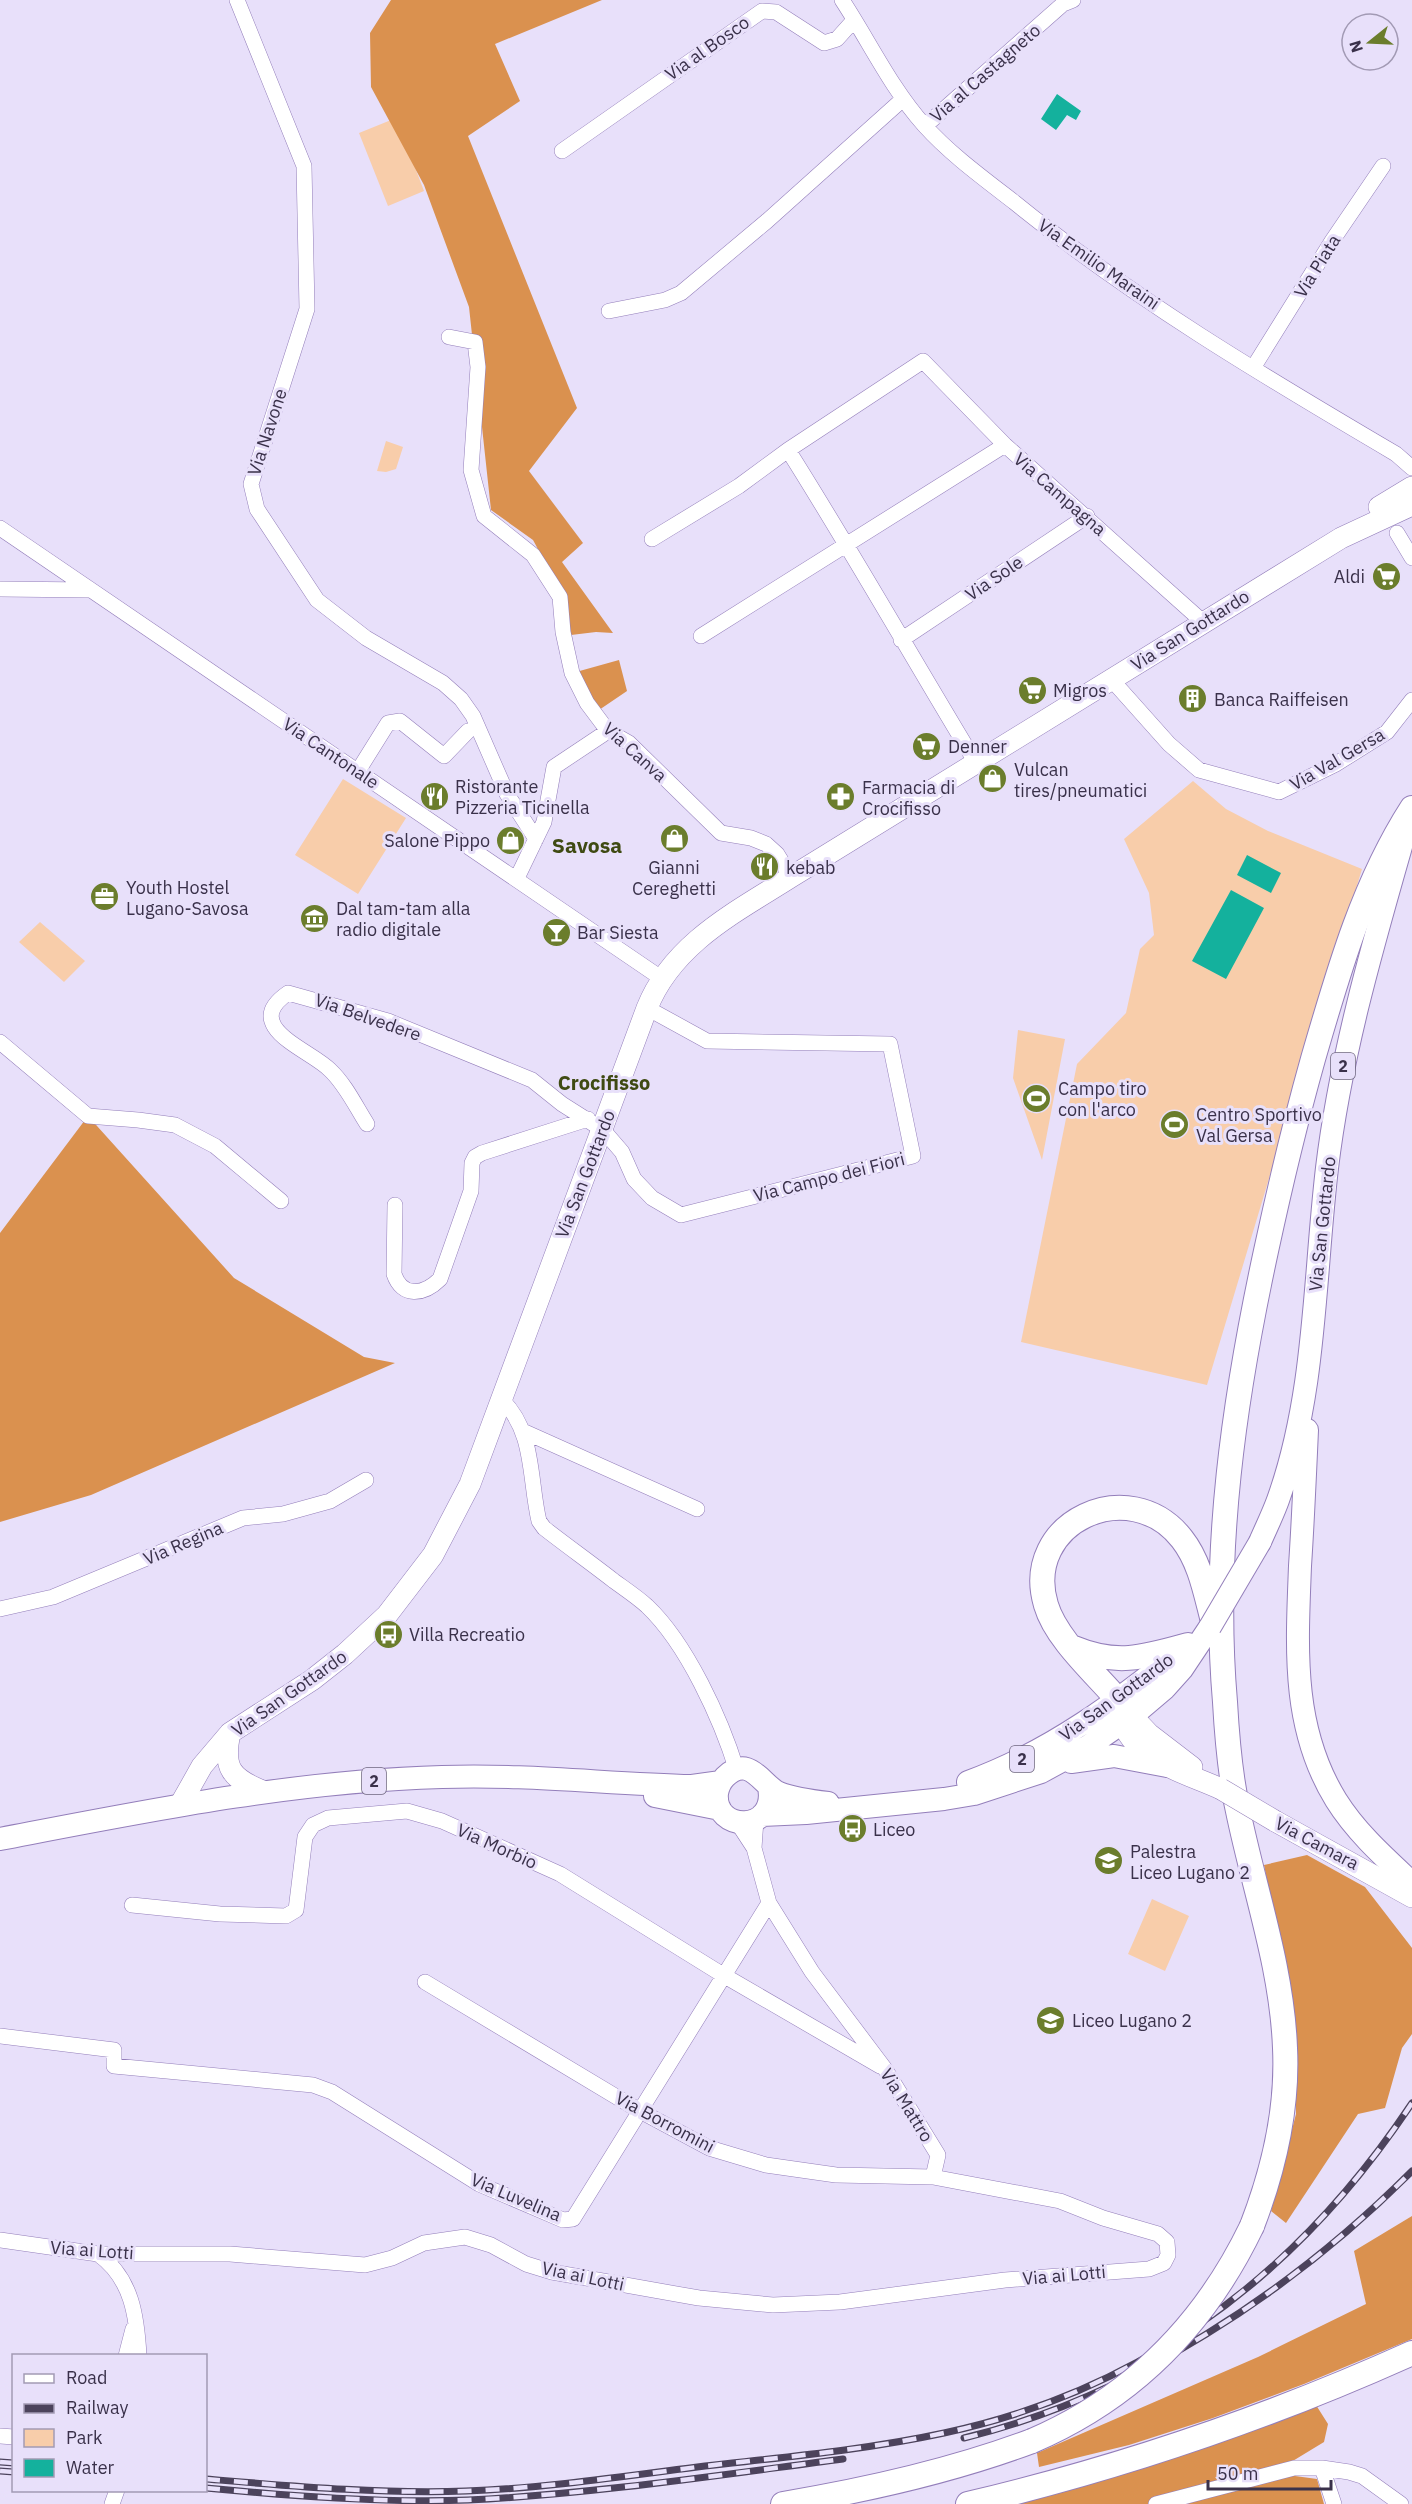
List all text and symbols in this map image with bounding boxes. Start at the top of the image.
street label: Via al Bosco [660,11,754,85]
north arrow [1340,12,1400,72]
street label: Via al Castagneto [925,19,1045,127]
text: N [1344,38,1367,55]
street label: Via Emilio Maraini [1034,213,1164,315]
street label: Via Piata [1289,230,1346,302]
street label: Via Navone [242,385,292,479]
street label: Via Campagna [1009,448,1111,541]
street label: Via Sole [961,550,1027,606]
supermarket icon: Aldi [1370,560,1402,592]
place label: Aldi [1334,565,1365,588]
street label: Via San Gottardo [1126,584,1254,676]
supermarket icon: Migros [1016,674,1048,706]
place label: Migros [1053,679,1107,702]
building icon: Banca Raiffeisen [1177,683,1209,715]
place label: Banca Raiffeisen [1214,688,1349,711]
street label: Via Cantonale [278,712,384,794]
street label: Via Canva [598,717,672,787]
street label: Via Val Gersa [1285,722,1389,795]
supermarket icon: Denner [911,730,943,762]
place label: Denner [948,735,1007,758]
place label: Vulcan tires/pneumatici [1014,758,1147,802]
shop icon: Vulcan tires/pneumatici [977,763,1009,795]
place label: Ristorante Pizzeria Ticinella [455,775,590,819]
place label: Farmacia di Crocifisso [862,776,955,820]
restaurant icon: Ristorante Pizzeria Ticinella [418,780,450,812]
pharmacy icon: Farmacia di Crocifisso [825,781,857,813]
shop icon: Gianni Cereghetti [658,822,690,854]
shop icon: Salone Pippo [495,824,527,856]
place label: Salone Pippo [384,829,490,852]
district label: Savosa [552,831,622,859]
restaurant icon: kebab [749,851,781,883]
place label: Gianni Cereghetti [632,856,716,900]
place label: kebab [786,856,836,879]
place label: Youth Hostel Lugano-Savosa [126,876,249,920]
office icon: Youth Hostel Lugano-Savosa [89,881,121,913]
place label: Dal tam-tam alla radio digitale [336,897,471,941]
museum icon: Dal tam-tam alla radio digitale [299,902,331,934]
bar icon: Bar Siesta [540,916,572,948]
place label: Bar Siesta [577,921,659,944]
street label: Via Belvedere [312,988,424,1046]
road number: 2 [1331,1053,1355,1079]
district label: Crocifisso [558,1069,650,1096]
place label: Campo tiro con l'arco [1058,1077,1147,1121]
sports icon: Campo tiro con l'arco [1021,1082,1053,1114]
place label: Centro Sportivo Val Gersa [1196,1103,1322,1147]
street label: Via San Gottardo [550,1107,620,1241]
sports icon: Centro Sportivo Val Gersa [1159,1108,1191,1140]
street label: Via Campo dei Fiori [751,1147,907,1207]
street label: Via San Gottardo [1303,1155,1341,1293]
street label: Via Regina [140,1516,227,1570]
bus stop icon: Villa Recreatio [372,1618,404,1650]
place label: Villa Recreatio [409,1623,525,1646]
street label: Via San Gottardo [227,1645,351,1741]
street label: Via San Gottardo [1054,1648,1178,1746]
road number: 2 [1010,1746,1034,1772]
road number: 2 [362,1768,386,1794]
street label: Via Camara [1271,1811,1363,1875]
bus stop icon: Liceo [836,1813,868,1845]
street label: Via Morbio [453,1818,541,1874]
place label: Liceo [873,1818,915,1841]
place label: Palestra Liceo Lugano 2 [1130,1840,1250,1884]
school or university icon: Palestra Liceo Lugano 2 [1093,1845,1125,1877]
school or university icon: Liceo Lugano 2 [1035,2004,1067,2036]
place label: Liceo Lugano 2 [1072,2009,1192,2032]
street label: Via Mattro [875,2064,939,2146]
street label: Via Borromini [611,2086,719,2158]
street label: Via Luvelina [467,2168,565,2227]
street label: Via ai Lotti [50,2236,134,2264]
street label: Via ai Lotti [540,2256,626,2296]
street label: Via ai Lotti [1021,2260,1107,2290]
legend [12,2354,207,2492]
text: Road [66,2366,107,2389]
text: Railway [66,2396,128,2419]
text: Park [66,2426,103,2449]
scale bar [1208,2453,1331,2491]
text: Water [66,2456,115,2479]
text: 50 m [1217,2462,1259,2485]

